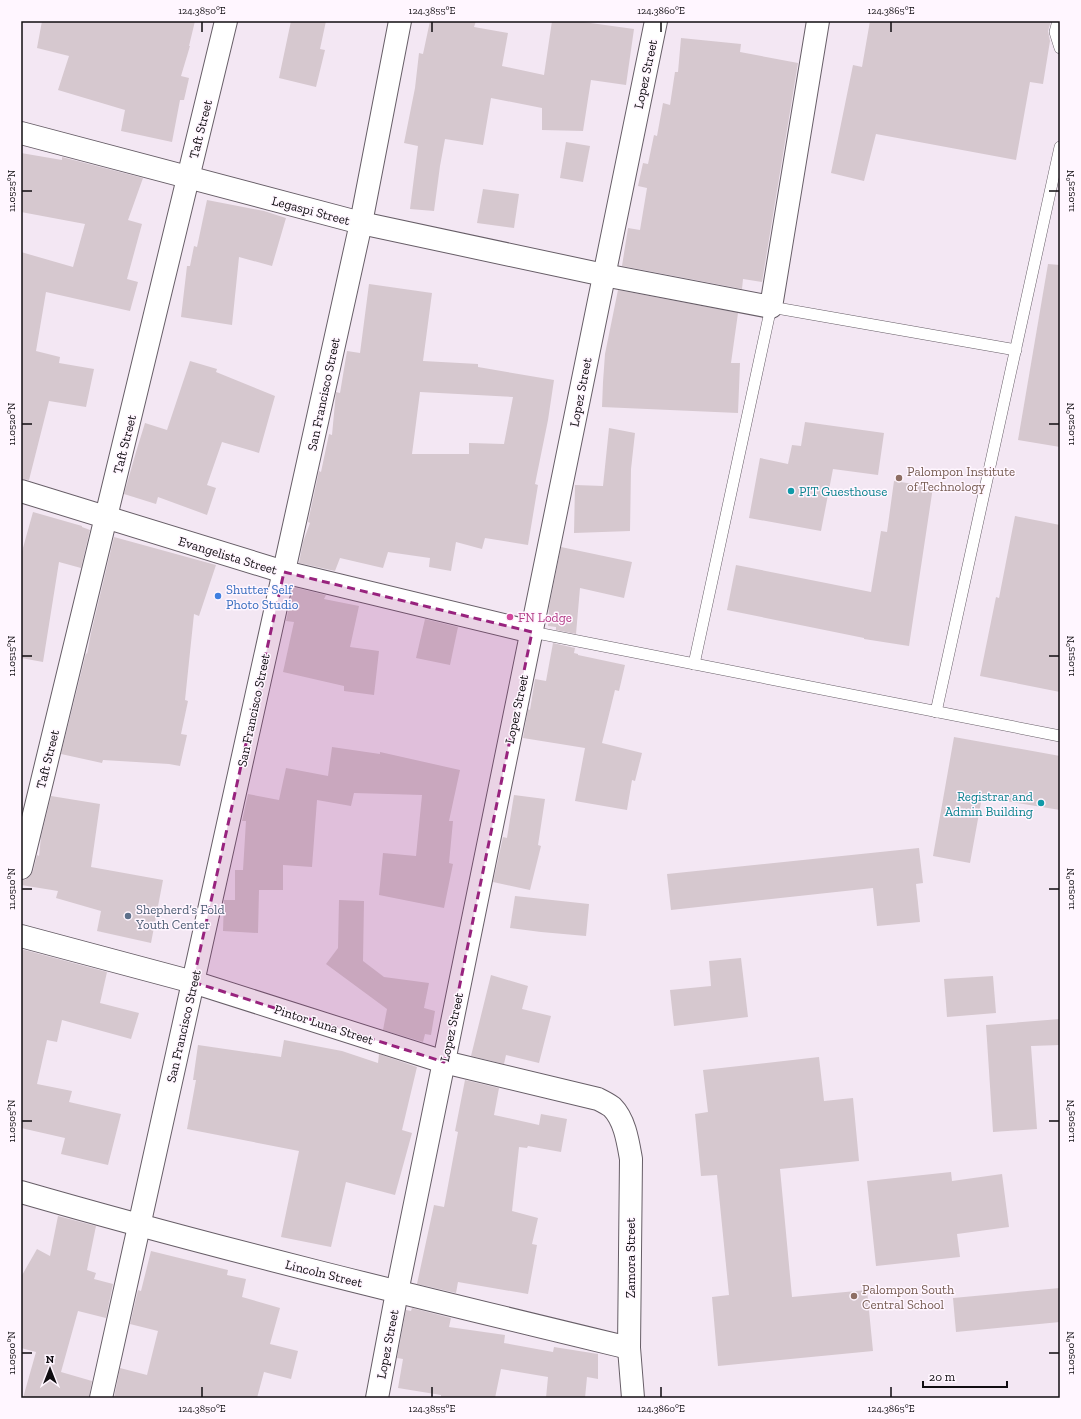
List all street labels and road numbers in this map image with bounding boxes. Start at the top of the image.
street label: Lopez Street [631,38,660,110]
street label: Taft Street [186,98,215,160]
street label: Legaspi Street [270,193,352,228]
street label: San Francisco Street [304,336,343,452]
street label: Lopez Street [566,356,595,428]
street label: Taft Street [110,413,139,475]
street label: Evangelista Street [177,533,279,578]
street label: San Francisco Street [234,652,273,768]
street label: Lopez Street [502,673,531,745]
street label: Taft Street [33,728,62,790]
street label: San Francisco Street [163,968,204,1084]
street label: Lopez Street [437,991,466,1063]
street label: Pintor Luna Street [272,1001,376,1048]
street label: Zamora Street [623,1218,638,1298]
street label: Lincoln Street [284,1257,364,1290]
street label: Lopez Street [373,1308,402,1380]

